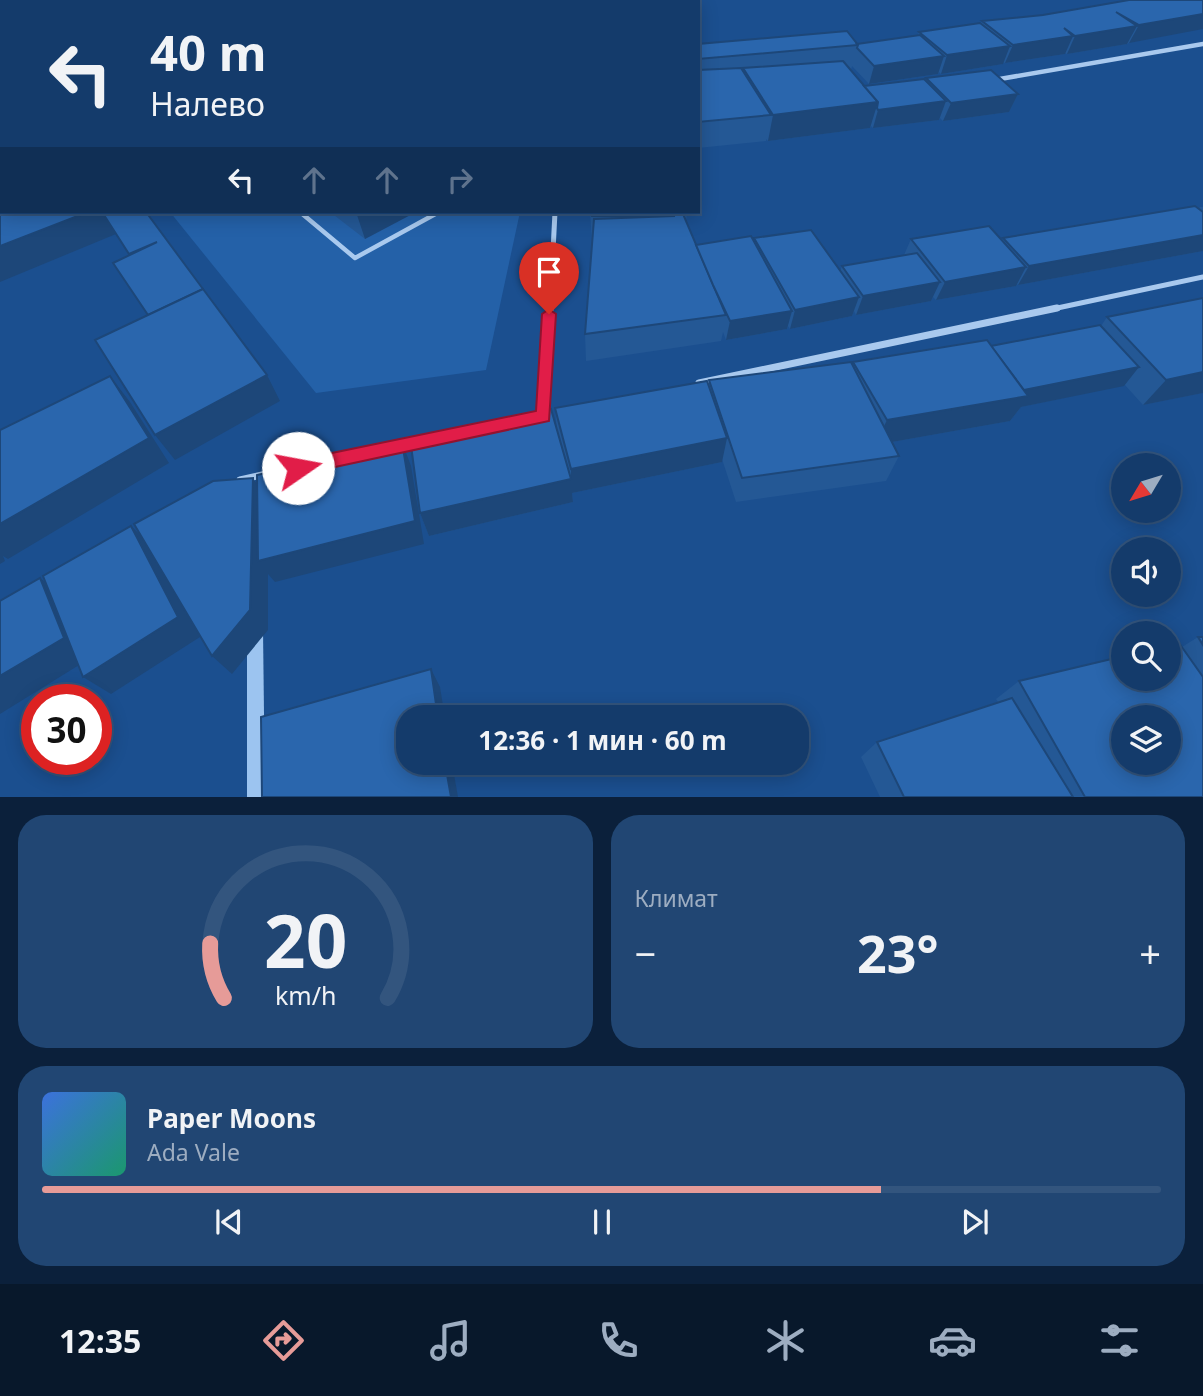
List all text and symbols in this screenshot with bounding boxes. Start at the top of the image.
text: 40 m [150,19,267,85]
icon: left [35,28,126,119]
text: Налево [150,82,265,125]
icon: left [222,161,260,199]
icon: ahead [295,161,333,199]
icon: ahead [368,161,406,199]
icon: right [441,161,479,199]
pin [519,242,579,314]
icon: arrive [530,253,568,291]
position arrow [261,431,335,505]
north arrow [1111,453,1181,523]
map controls [1111,453,1181,775]
button: sound [1111,537,1181,607]
button: search [1111,621,1181,691]
speed limit sign: 30 [21,684,112,775]
button: layers [1111,705,1181,775]
text: 12:36 · 1 мин · 60 m [478,722,727,758]
text: Климат [635,882,718,914]
text: 20 [264,890,347,989]
text: 23° [857,917,939,988]
text: − [635,927,656,979]
text: + [1139,927,1161,979]
text: km/h [274,977,336,1011]
text: Paper Moons [147,1100,316,1136]
text: Ada Vale [147,1136,240,1168]
icon: previous [210,1203,248,1241]
icon: pause [583,1203,621,1241]
icon: next [956,1203,994,1241]
icon: directions [259,1316,308,1365]
icon: music [426,1316,475,1365]
icon: phone [594,1316,643,1365]
icon: climate [761,1316,810,1365]
icon: car [928,1316,977,1365]
icon: filters [1095,1316,1144,1365]
text: 12:35 [59,1319,141,1362]

